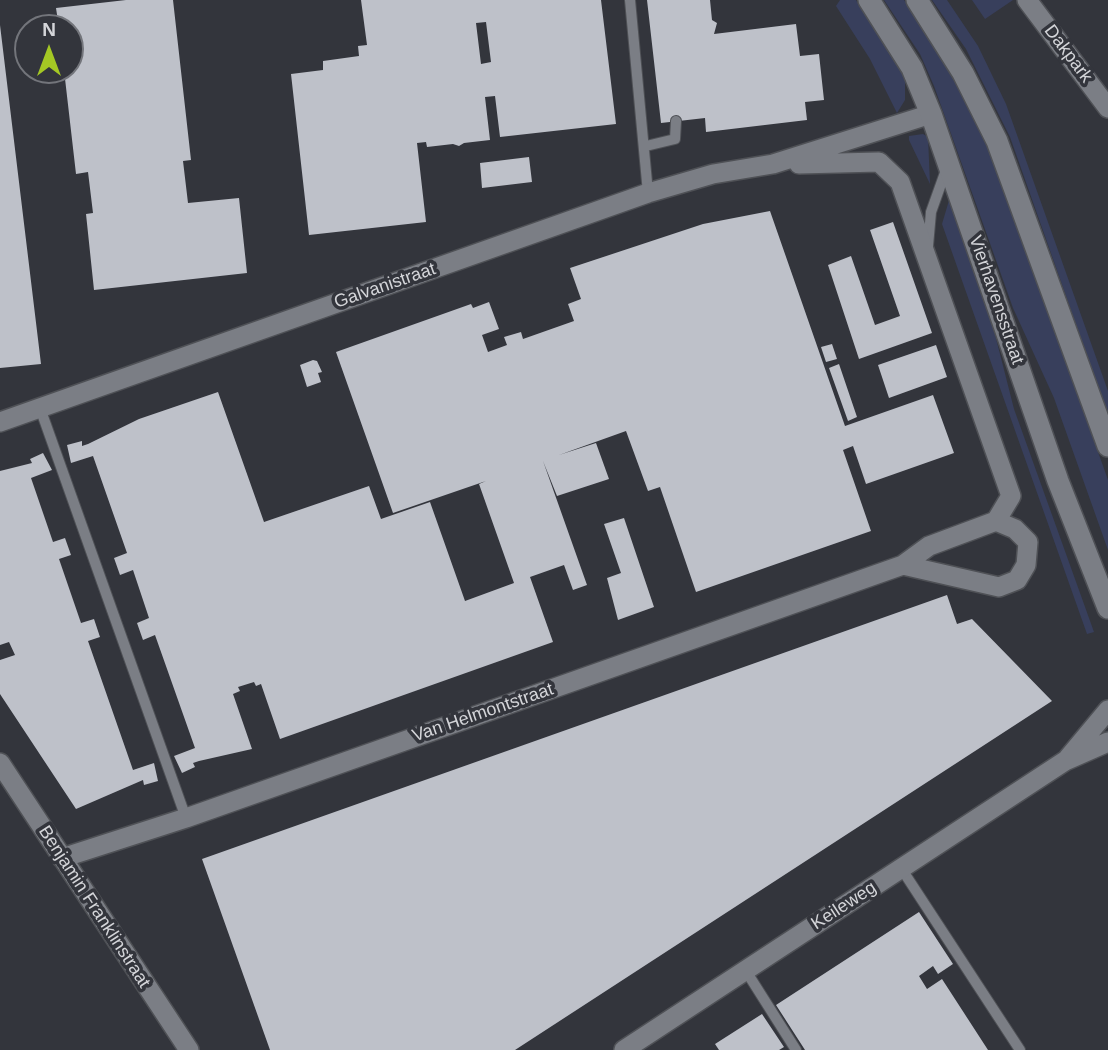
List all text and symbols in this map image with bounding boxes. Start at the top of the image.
north arrow [14,14,84,84]
text: N [42,19,56,40]
street label: Dakpark [1039,21,1097,87]
street label: Vierhavensstraat [964,233,1028,367]
street label: Galvanistraat [331,259,439,313]
street label: Van Helmontstraat [410,679,556,747]
street label: Benjamin Franklinstraat [33,822,155,992]
street label: Keileweg [807,877,881,935]

